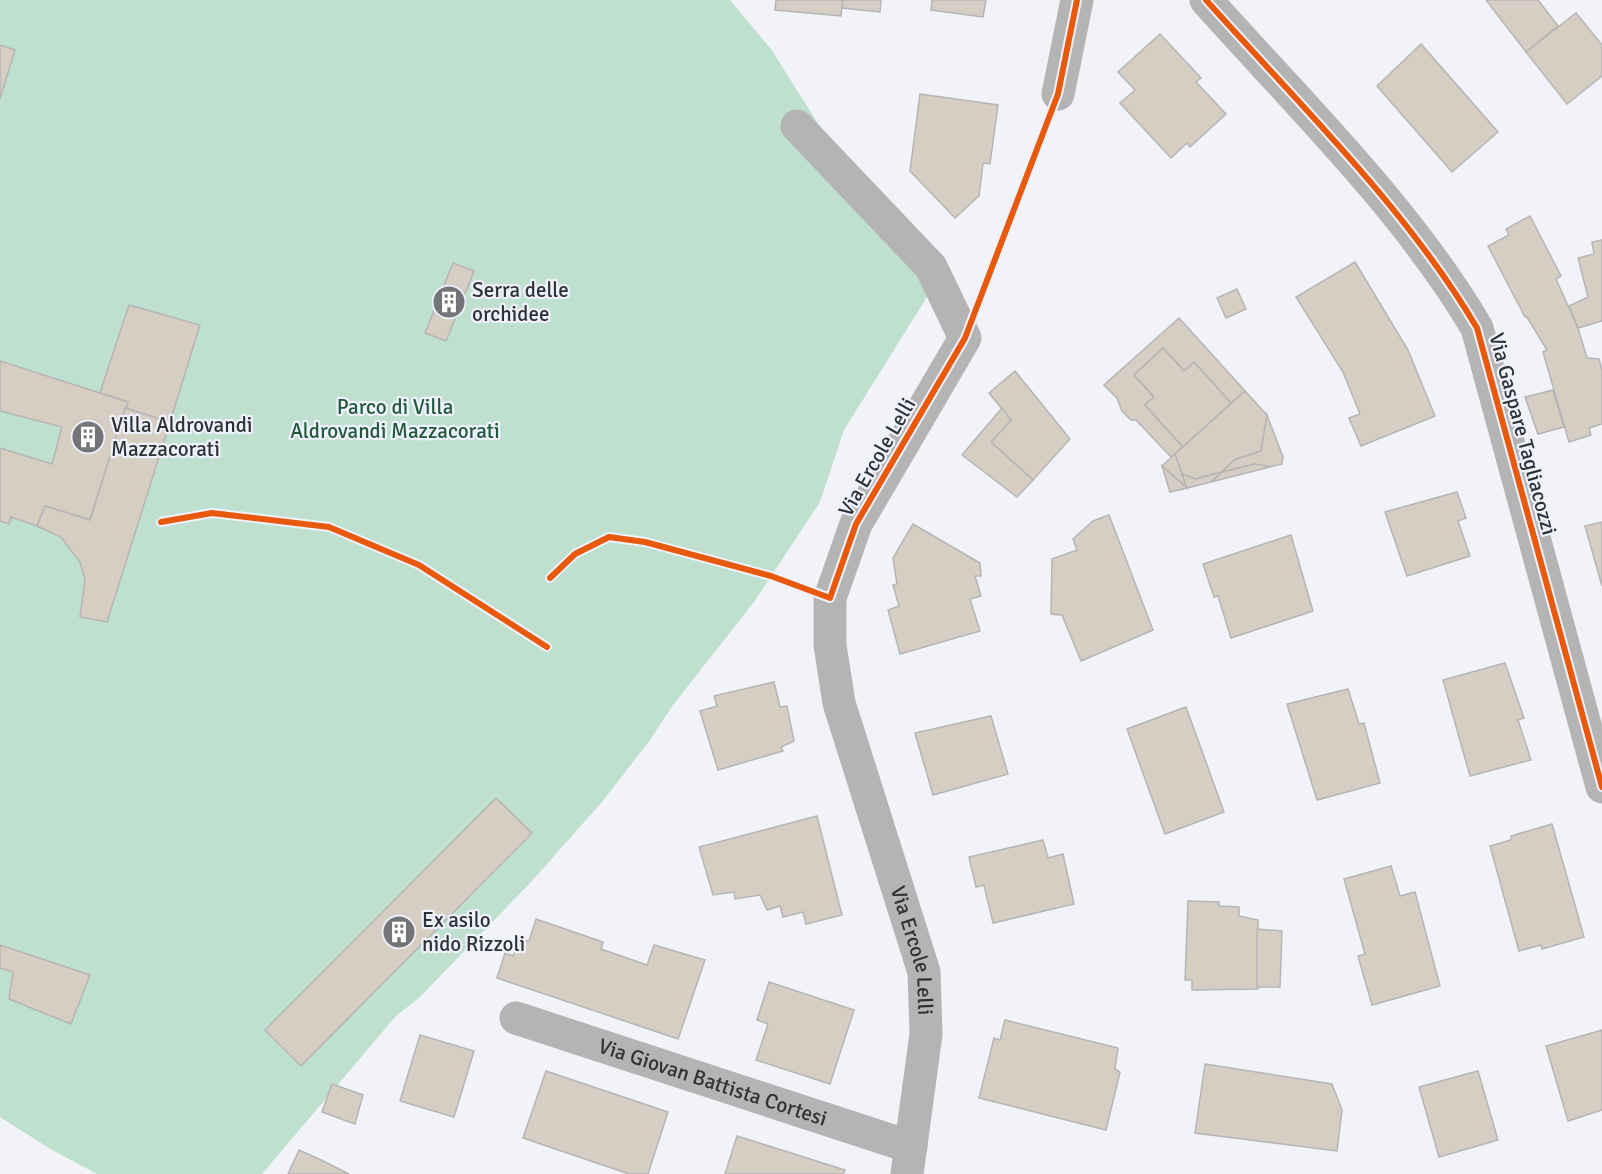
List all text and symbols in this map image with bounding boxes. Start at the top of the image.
place label: Serra delle orchidee [472,277,569,327]
building icon: Serra delle orchidee [431,284,467,320]
street label: Via Gaspare Tagliacozzi [1484,330,1562,538]
street label: Via Ercole Lelli [833,393,921,521]
park label: Parco di Villa Aldrovandi Mazzacorati [290,394,500,444]
place label: Villa Aldrovandi Mazzacorati [111,412,252,462]
building icon: Villa Aldrovandi Mazzacorati [70,419,106,455]
street label: Via Ercole Lelli [885,883,938,1016]
place label: Ex asilo nido Rizzoli [422,907,525,957]
building icon: Ex asilo nido Rizzoli [381,914,417,950]
street label: Via Giovan Battista Cortesi [595,1033,830,1132]

